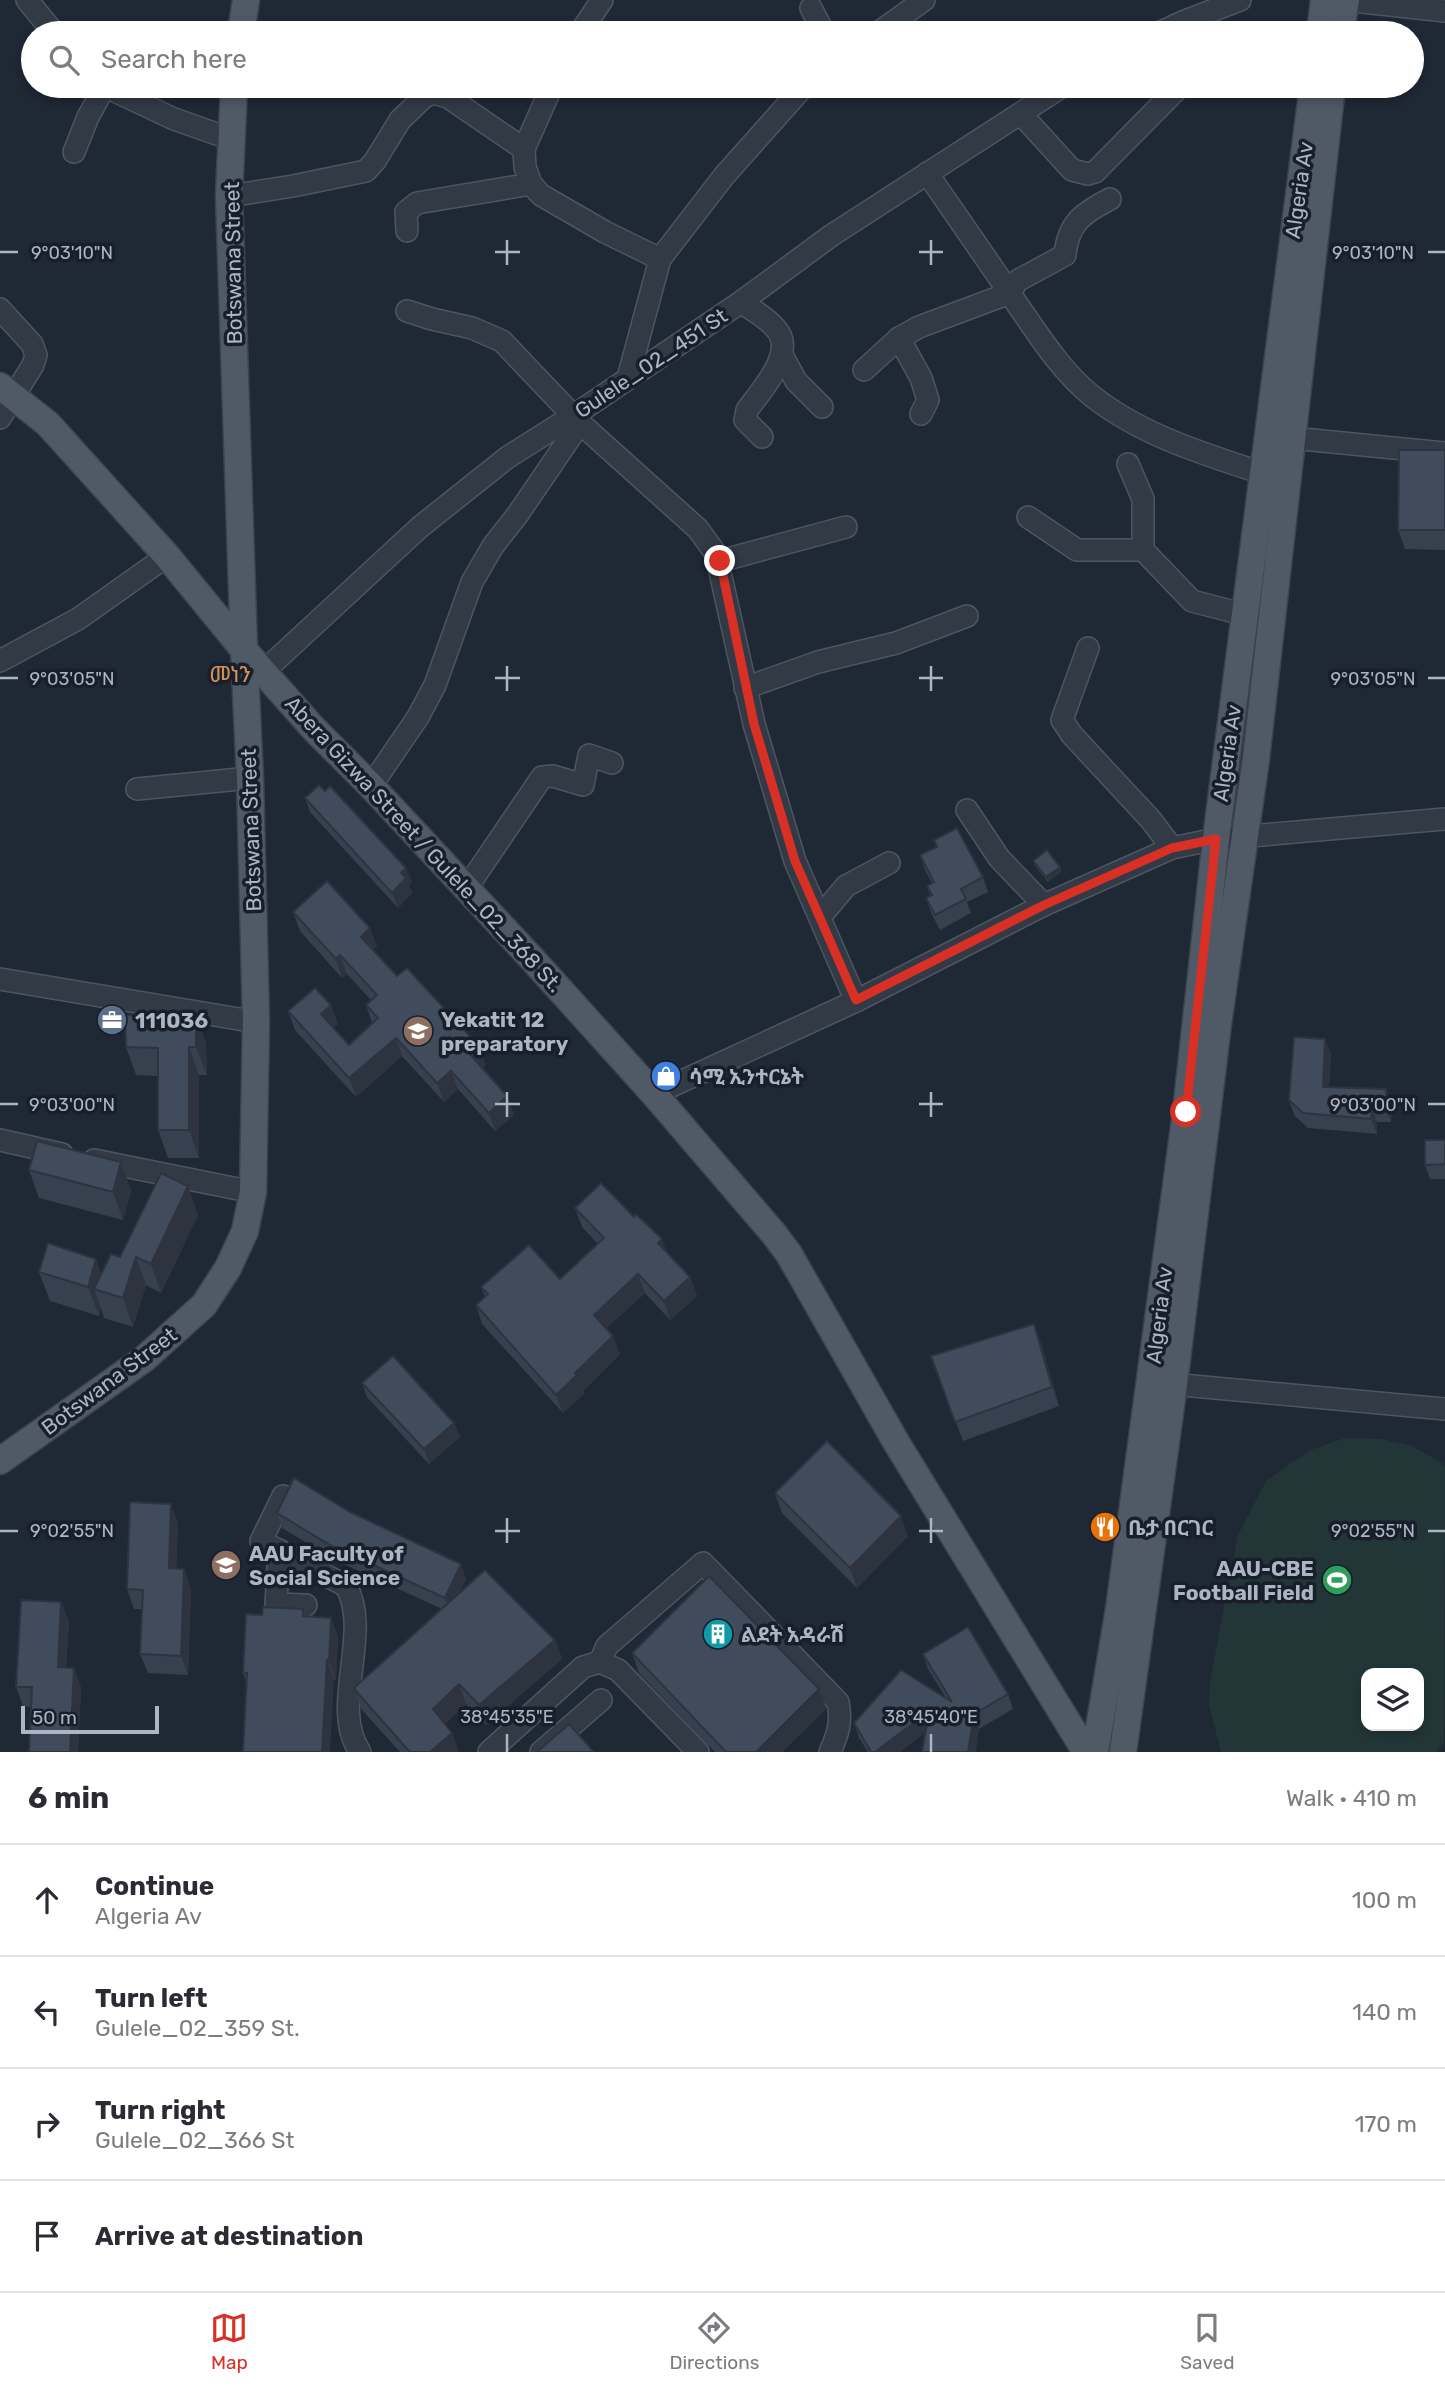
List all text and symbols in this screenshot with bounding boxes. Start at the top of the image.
search box [21,21,1424,98]
icon: search [45,41,83,79]
text: Search here [101,44,247,75]
street label: Algeria Av [1280,140,1318,240]
street label: Botswana Street [219,181,247,345]
text: 9°03'10"N [31,242,113,264]
text: 9°03'10"N [1332,242,1414,264]
street label: Gulele_02_451 St [570,303,732,423]
route end [704,545,735,576]
district label: መነን [209,660,251,688]
text: 9°03'05"N [29,668,115,690]
text: 9°03'05"N [1330,668,1416,690]
street label: Abera Gizwa Street / Gulele_02_368 St. [280,691,568,997]
street label: Algeria Av [1208,703,1246,803]
street label: Botswana Street [236,748,266,912]
office icon: 111036 [95,1003,129,1037]
place label: Yekatit 12 preparatory [441,1007,569,1056]
place label: 111036 [135,1008,208,1033]
school or university icon: Yekatit 12 preparatory [401,1014,435,1048]
shop icon: ሳሚ ኢንተርኔት [649,1059,683,1093]
place label: ሳሚ ኢንተርኔት [689,1064,804,1089]
text: 9°03'00"N [29,1094,115,1116]
text: 9°03'00"N [1330,1094,1416,1116]
route start [1170,1096,1201,1127]
street label: Algeria Av [1141,1265,1177,1365]
street label: Botswana Street [36,1322,182,1440]
restaurant icon: ቤታ በርገር [1088,1510,1122,1544]
place label: ቤታ በርገር [1128,1515,1214,1540]
text: 9°02'55"N [30,1520,114,1542]
text: 9°02'55"N [1331,1520,1415,1542]
place label: AAU Faculty of Social Science [249,1541,404,1590]
school or university icon: AAU Faculty of Social Science [209,1548,243,1582]
place label: AAU-CBE Football Field [1173,1556,1314,1605]
sports icon: AAU-CBE Football Field [1320,1563,1354,1597]
building icon: ልደት አዳራሽ [701,1617,735,1651]
place label: ልደት አዳራሽ [741,1622,845,1647]
map controls [1361,1668,1424,1731]
button: layers [1361,1668,1424,1731]
scale bar [21,1703,159,1735]
text: 50 m [32,1706,77,1729]
text: 38°45'35"E [460,1706,554,1728]
text: 38°45'40"E [884,1706,978,1728]
text: 6 min [28,1780,109,1816]
text: Walk · 410 m [1286,1784,1417,1812]
text: Continue [95,1871,214,1902]
icon: ahead [28,1881,66,1919]
text: 100 m [1352,1886,1417,1914]
text: Algeria Av [95,1902,202,1930]
text: Turn left [95,1983,207,2014]
icon: left [28,1993,66,2031]
text: 140 m [1352,1998,1417,2026]
text: Gulele_02_359 St. [95,2014,300,2042]
text: Turn right [95,2095,225,2126]
icon: right [28,2105,66,2143]
text: 170 m [1355,2110,1417,2138]
text: Gulele_02_366 St [95,2126,294,2154]
icon: arrive [28,2217,66,2255]
text: Arrive at destination [95,2221,363,2252]
tab: Map [210,2309,248,2374]
tab: Directions [669,2309,759,2374]
tab: Saved [1180,2309,1235,2374]

